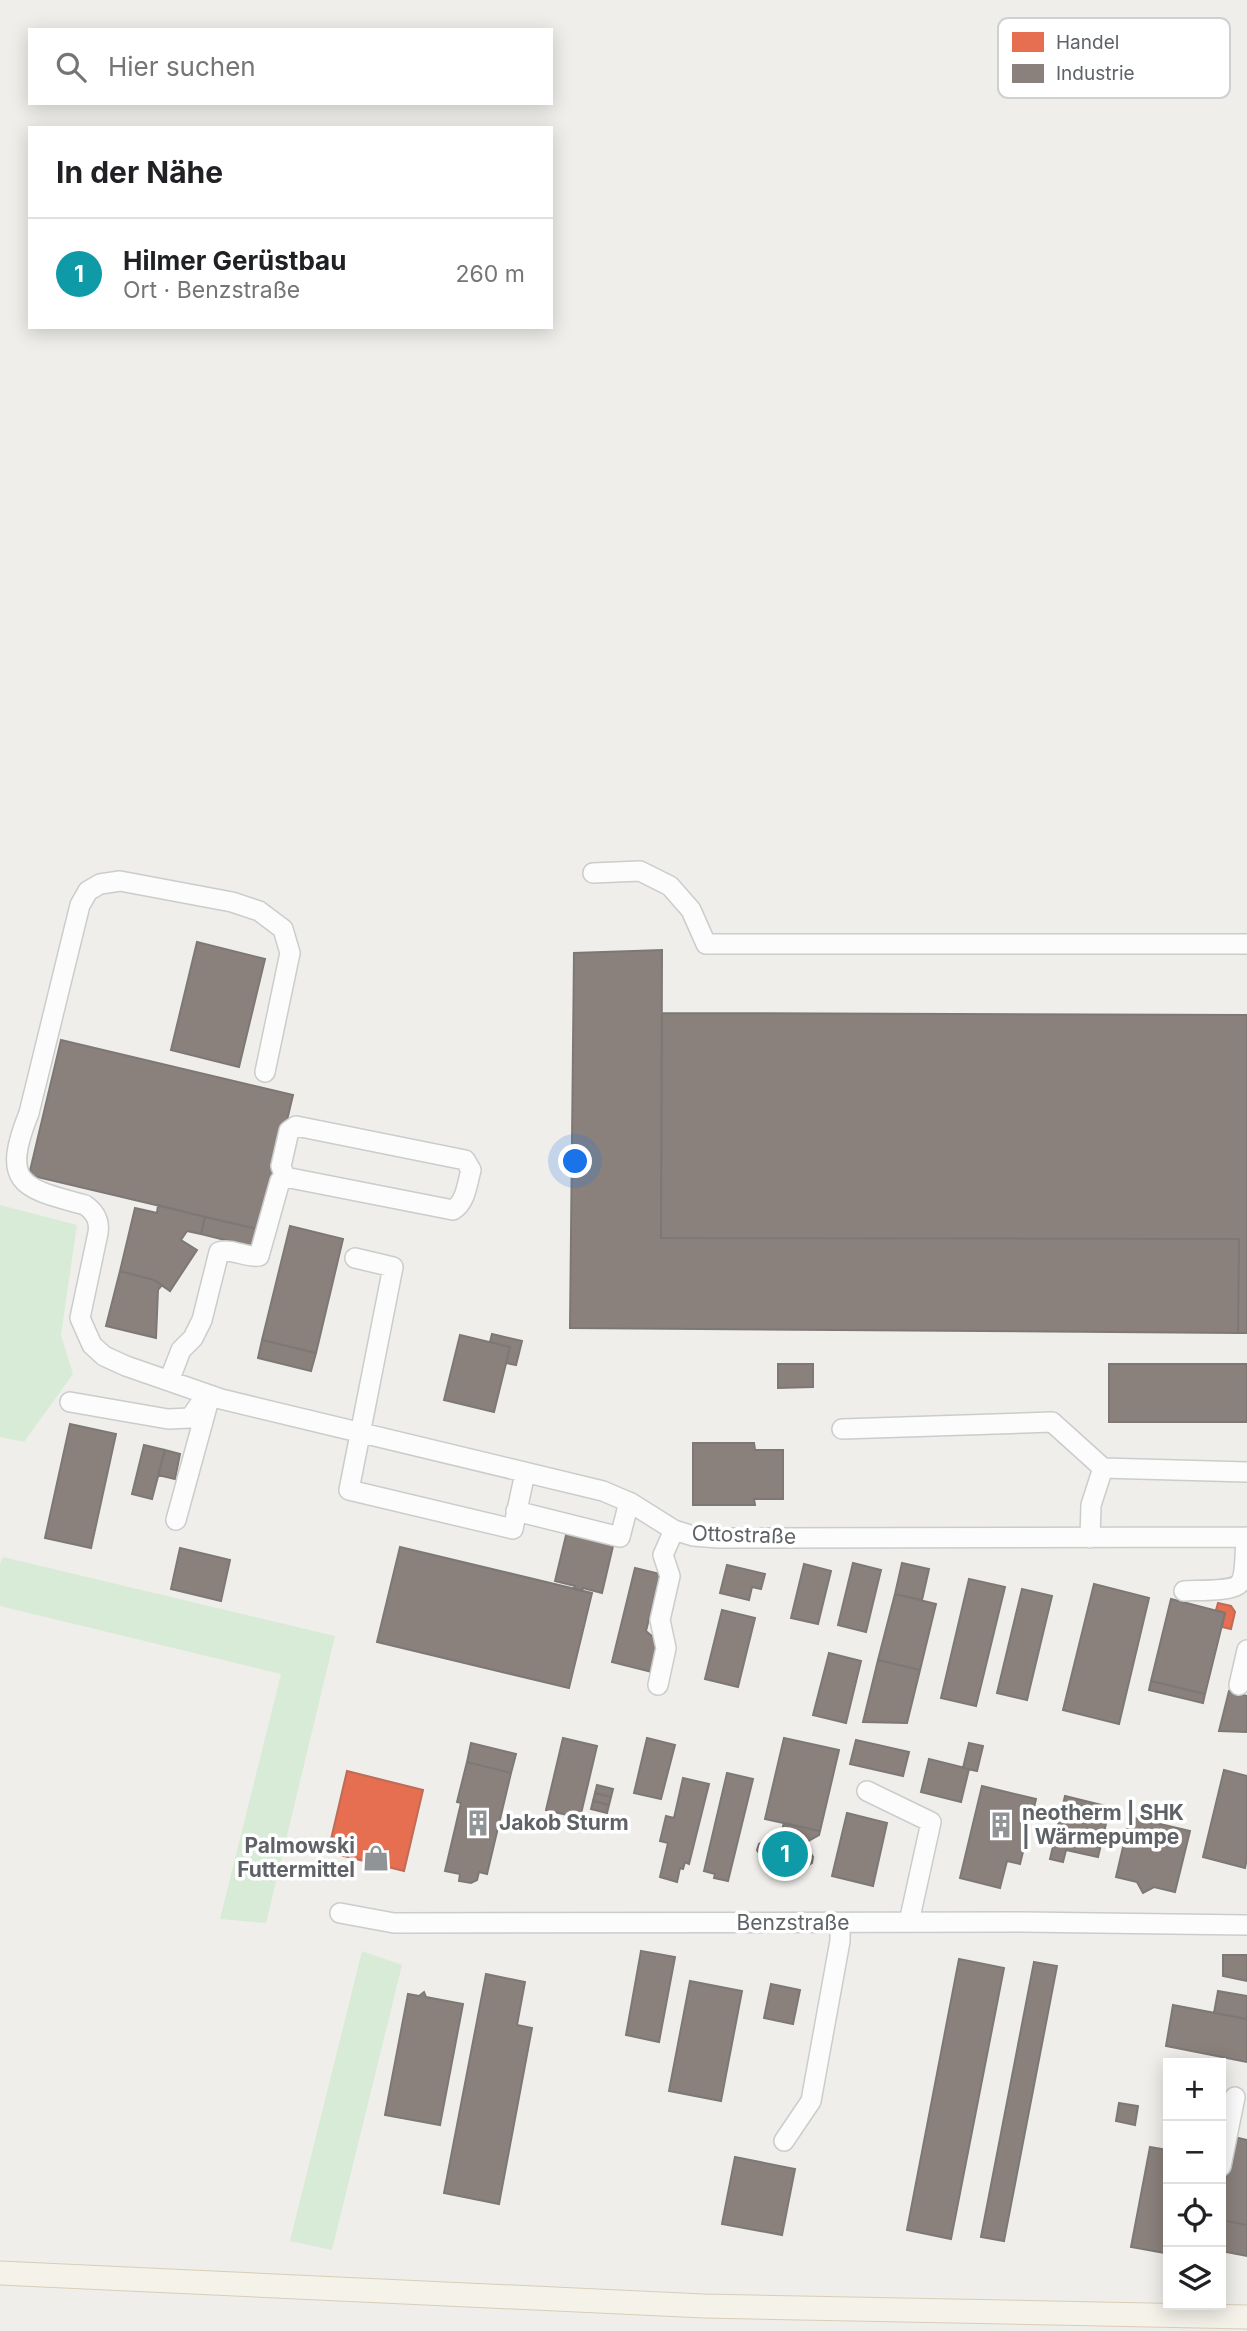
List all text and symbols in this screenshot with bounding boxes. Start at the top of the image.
legend [998,18,1230,98]
search box [28,28,553,105]
text: Handel [1056,31,1119,54]
icon: search [52,48,90,86]
text: Hier suchen [108,51,256,82]
text: Industrie [1056,62,1135,85]
text: In der Nähe [56,154,223,190]
text: Hilmer Gerüstbau [123,245,346,276]
text: 1 [74,260,84,288]
text: 260 m [456,260,525,288]
text: Ort · Benzstraße [123,276,300,304]
your location [558,1144,592,1178]
street label: Ottostraße [691,1520,797,1549]
place label: neotherm | SHK | Wärmepumpe [1022,1799,1184,1849]
building icon: Jakob Sturm [463,1808,493,1838]
place label: Jakob Sturm [499,1810,629,1835]
building icon: neotherm | SHK | Wärmepumpe [986,1810,1016,1840]
pin: 1 [762,1828,808,1880]
place label: Palmowski Futtermittel [237,1833,355,1882]
shop icon: Palmowski Futtermittel [361,1843,391,1873]
street label: Benzstraße [737,1910,849,1935]
map controls [1163,2058,1226,2310]
button: + [1163,2058,1226,2121]
button: − [1163,2121,1226,2184]
button: locate [1163,2184,1226,2247]
button: layers [1163,2247,1226,2310]

